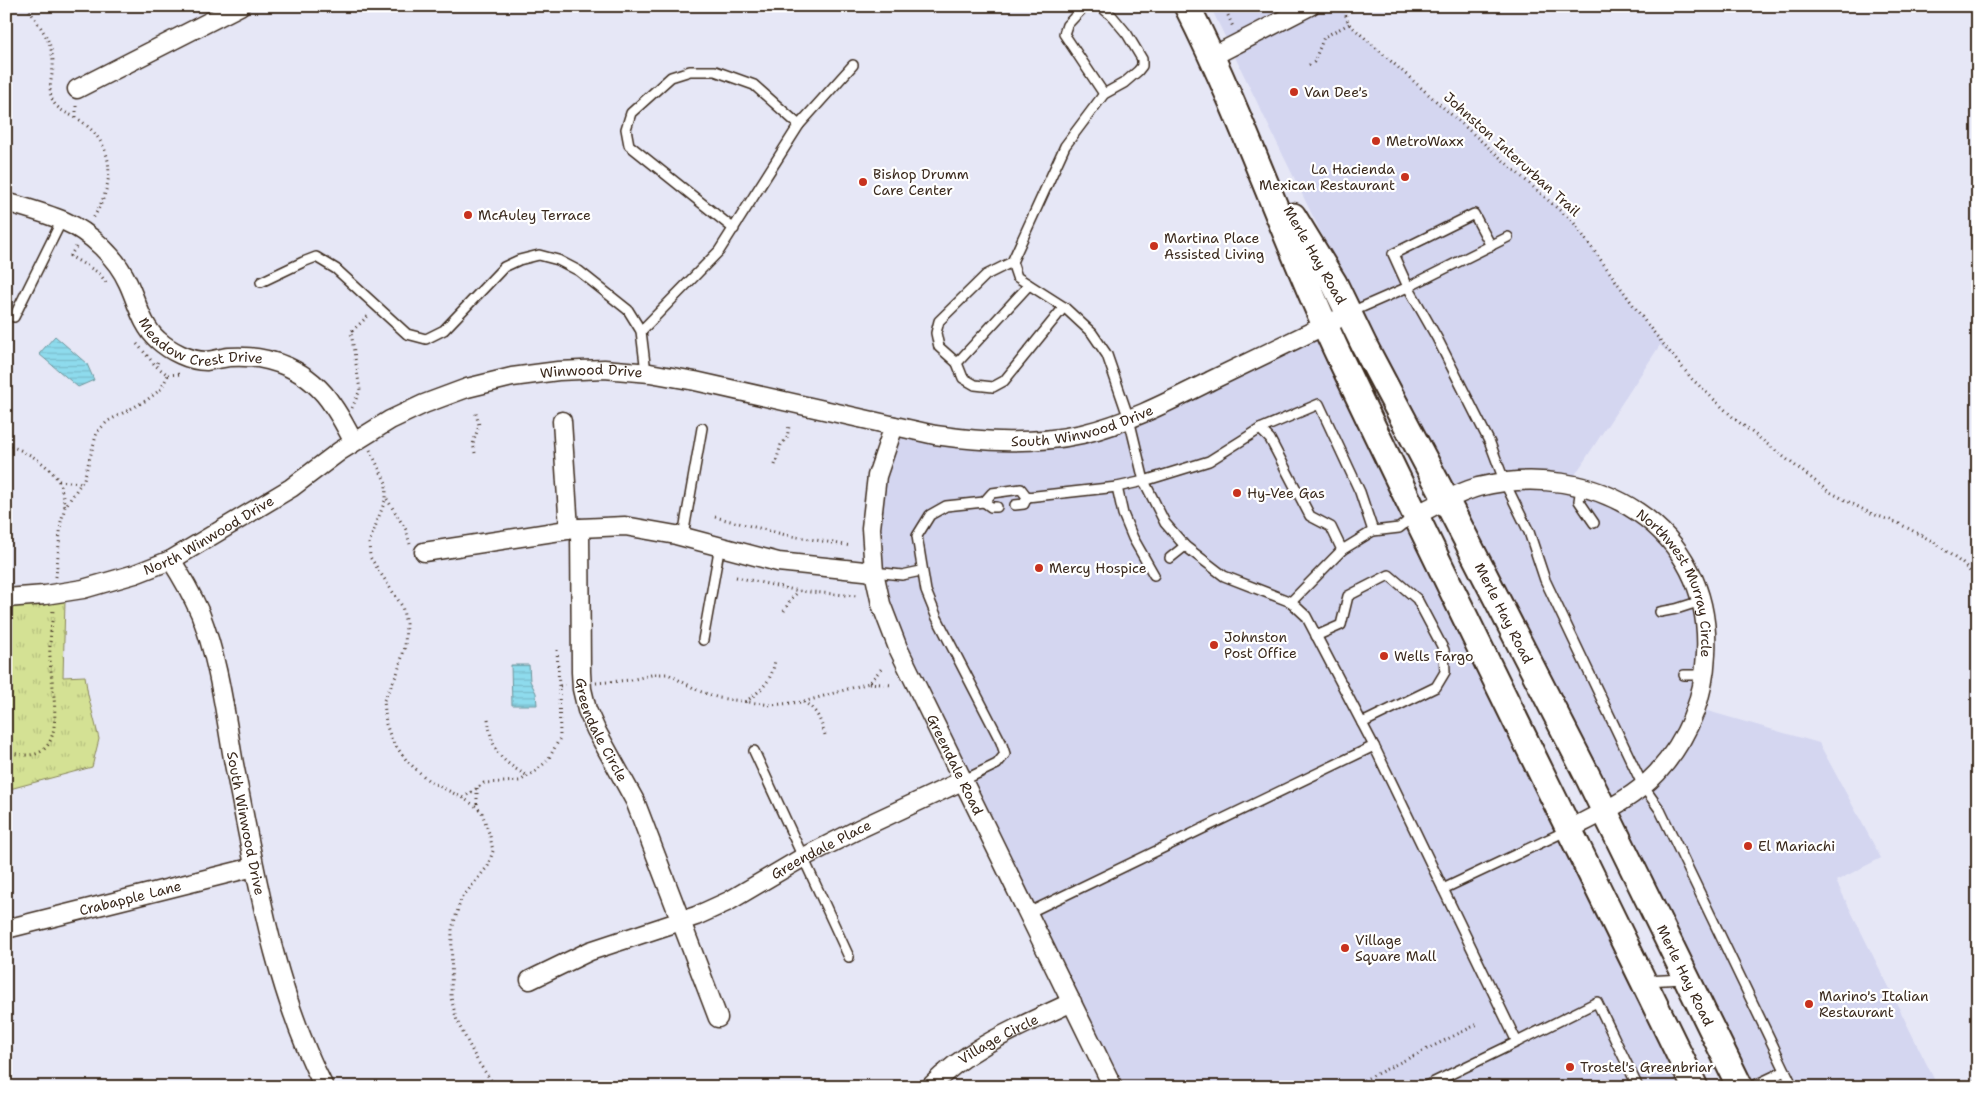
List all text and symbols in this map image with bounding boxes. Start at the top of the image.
place label: Van Dee's [1304,83,1368,101]
marker: Van Dee's [1288,86,1300,98]
street label: Johnston Interurban Trail [1440,88,1585,221]
place label: MetroWaxx [1386,132,1464,150]
marker: MetroWaxx [1370,135,1382,147]
place label: La Hacienda Mexican Restaurant [1259,160,1395,194]
place label: Bishop Drumm Care Center [873,165,969,199]
marker: La Hacienda Mexican Restaurant [1399,171,1411,183]
marker: Bishop Drumm Care Center [857,176,869,188]
street label: Merle Hay Road [1280,203,1351,307]
place label: McAuley Terrace [478,206,591,224]
marker: McAuley Terrace [462,209,474,221]
place label: Martina Place Assisted Living [1164,229,1264,263]
marker: Martina Place Assisted Living [1148,240,1160,252]
street label: Meadow Crest Drive [135,314,264,370]
street label: Winwood Drive [539,360,643,382]
street label: South Winwood Drive [1011,401,1156,450]
place label: Hy-Vee Gas [1247,484,1325,502]
marker: Hy-Vee Gas [1231,487,1243,499]
street label: North Winwood Drive [141,491,277,579]
street label: Northwest Murray Circle [1633,505,1715,658]
place label: Mercy Hospice [1049,559,1147,577]
street label: Merle Hay Road [1471,560,1537,667]
marker: Mercy Hospice [1033,562,1045,574]
place label: Johnston Post Office [1224,628,1297,662]
marker: Johnston Post Office [1208,639,1220,651]
place label: Wells Fargo [1394,647,1473,665]
marker: Wells Fargo [1378,650,1390,662]
street label: Greendale Circle [572,678,632,785]
street label: Greendale Road [923,711,987,818]
street label: South Winwood Drive [223,750,269,897]
street label: Greendale Place [768,816,874,883]
place label: El Mariachi [1758,837,1835,855]
marker: El Mariachi [1742,840,1754,852]
street label: Crabapple Lane [77,877,183,919]
street label: Merle Hay Road [1653,922,1718,1029]
place label: Village Square Mall [1355,931,1437,965]
marker: Village Square Mall [1339,942,1351,954]
place label: Marino's Italian Restaurant [1819,987,1929,1021]
marker: Marino's Italian Restaurant [1803,998,1815,1010]
street label: Village Circle [955,1010,1041,1068]
place label: Trostel's Greenbriar [1580,1058,1714,1076]
marker: Trostel's Greenbriar [1564,1061,1576,1073]

